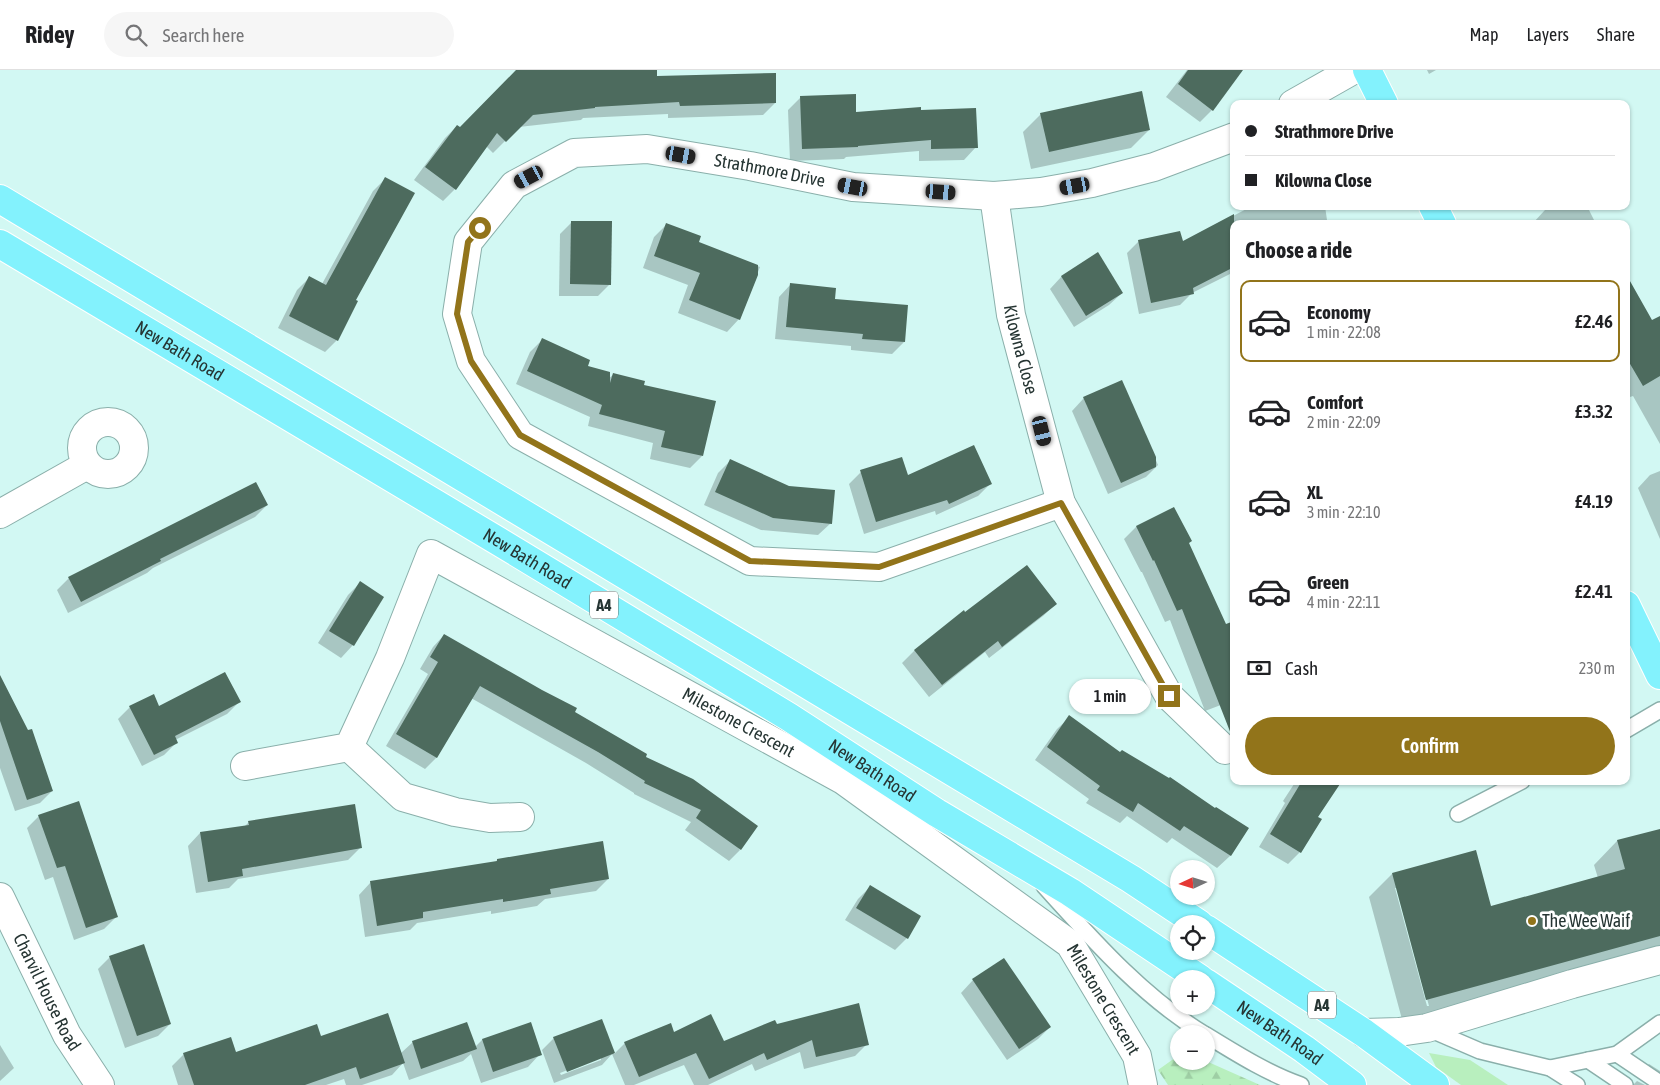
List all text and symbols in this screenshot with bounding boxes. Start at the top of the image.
search box [104,12,454,57]
text: Ridey [25,21,74,48]
icon: search [122,21,150,49]
text: Search here [162,24,244,46]
text: Map [1469,24,1498,45]
text: Layers [1526,24,1569,45]
text: Share [1597,24,1635,45]
text: Strathmore Drive [1275,120,1394,142]
car [664,145,697,165]
street label: Strathmore Drive [713,149,827,191]
car [512,163,545,191]
text: Kilowna Close [1275,169,1372,191]
car [1058,176,1091,196]
car [836,177,869,197]
car [925,183,956,201]
route start [469,217,491,239]
text: Choose a ride [1245,237,1352,263]
icon: car [1247,299,1292,344]
text: Economy [1307,301,1371,323]
street label: Kilowna Close [1000,303,1043,397]
text: £2.46 [1575,310,1613,332]
street label: New Bath Road [132,316,228,385]
text: 1 min · 22:08 [1307,323,1381,341]
icon: car [1247,389,1292,434]
text: Comfort [1307,391,1363,413]
text: £3.32 [1575,400,1613,422]
text: 2 min · 22:09 [1307,413,1381,431]
car [1031,415,1052,447]
icon: car [1247,479,1292,524]
text: XL [1307,481,1323,503]
text: £4.19 [1575,490,1613,512]
text: 3 min · 22:10 [1307,503,1380,521]
street label: New Bath Road [479,524,576,593]
icon: car [1247,569,1292,614]
text: Green [1307,571,1349,593]
text: £2.41 [1575,580,1613,602]
road number: A4 [590,592,618,618]
text: 4 min · 22:11 [1307,593,1380,611]
icon: cash [1245,654,1273,682]
text: Cash [1285,657,1318,679]
text: 230 m [1579,659,1615,677]
callout: 1 min [1069,678,1152,714]
street label: Milestone Crescent [679,683,798,761]
route end [1158,685,1180,707]
text: 1 min [1094,687,1126,705]
button: Confirm [1245,717,1615,775]
street label: New Bath Road [825,735,920,806]
north arrow [1170,860,1215,905]
map controls [1170,860,1215,1070]
place label: The Wee Waif [1542,910,1630,931]
button: locate [1170,915,1215,960]
marker: The Wee Waif [1526,915,1538,927]
street label: Charvil House Road [9,930,85,1055]
street label: Milestone Crescent [1062,940,1145,1058]
button: + [1170,970,1215,1015]
road number: A4 [1308,992,1336,1018]
street label: New Bath Road [1233,996,1327,1069]
button: − [1170,1025,1215,1070]

